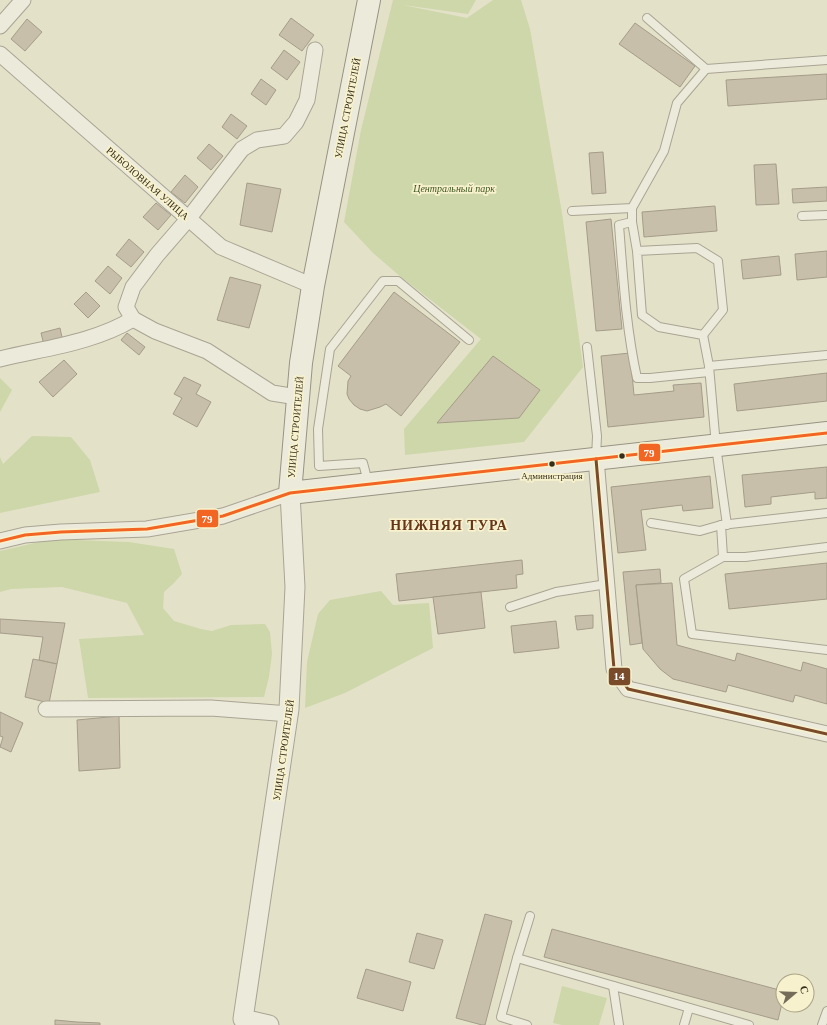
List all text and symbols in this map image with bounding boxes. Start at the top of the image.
street label: УЛИЦА СТРОИТЕЛЕЙ [332,57,363,159]
street label: РЫБОЛОВНАЯ УЛИЦА [104,145,192,223]
park label: Центральный парк [412,183,495,194]
street label: УЛИЦА СТРОИТЕЛЕЙ [286,376,305,478]
line badge: 79 [638,443,661,462]
text: 79 [644,447,655,459]
unlabelled marker [617,451,627,461]
marker: Администрация [547,459,557,469]
place label: Администрация [521,471,583,481]
line badge: 79 [196,509,219,528]
text: 79 [202,513,213,525]
district label: НИЖНЯЯ ТУРА [390,518,508,533]
line badge: 14 [608,667,631,686]
text: 14 [614,670,625,682]
street label: УЛИЦА СТРОИТЕЛЕЙ [271,699,296,801]
north arrow [775,973,815,1013]
text: С [797,984,811,996]

